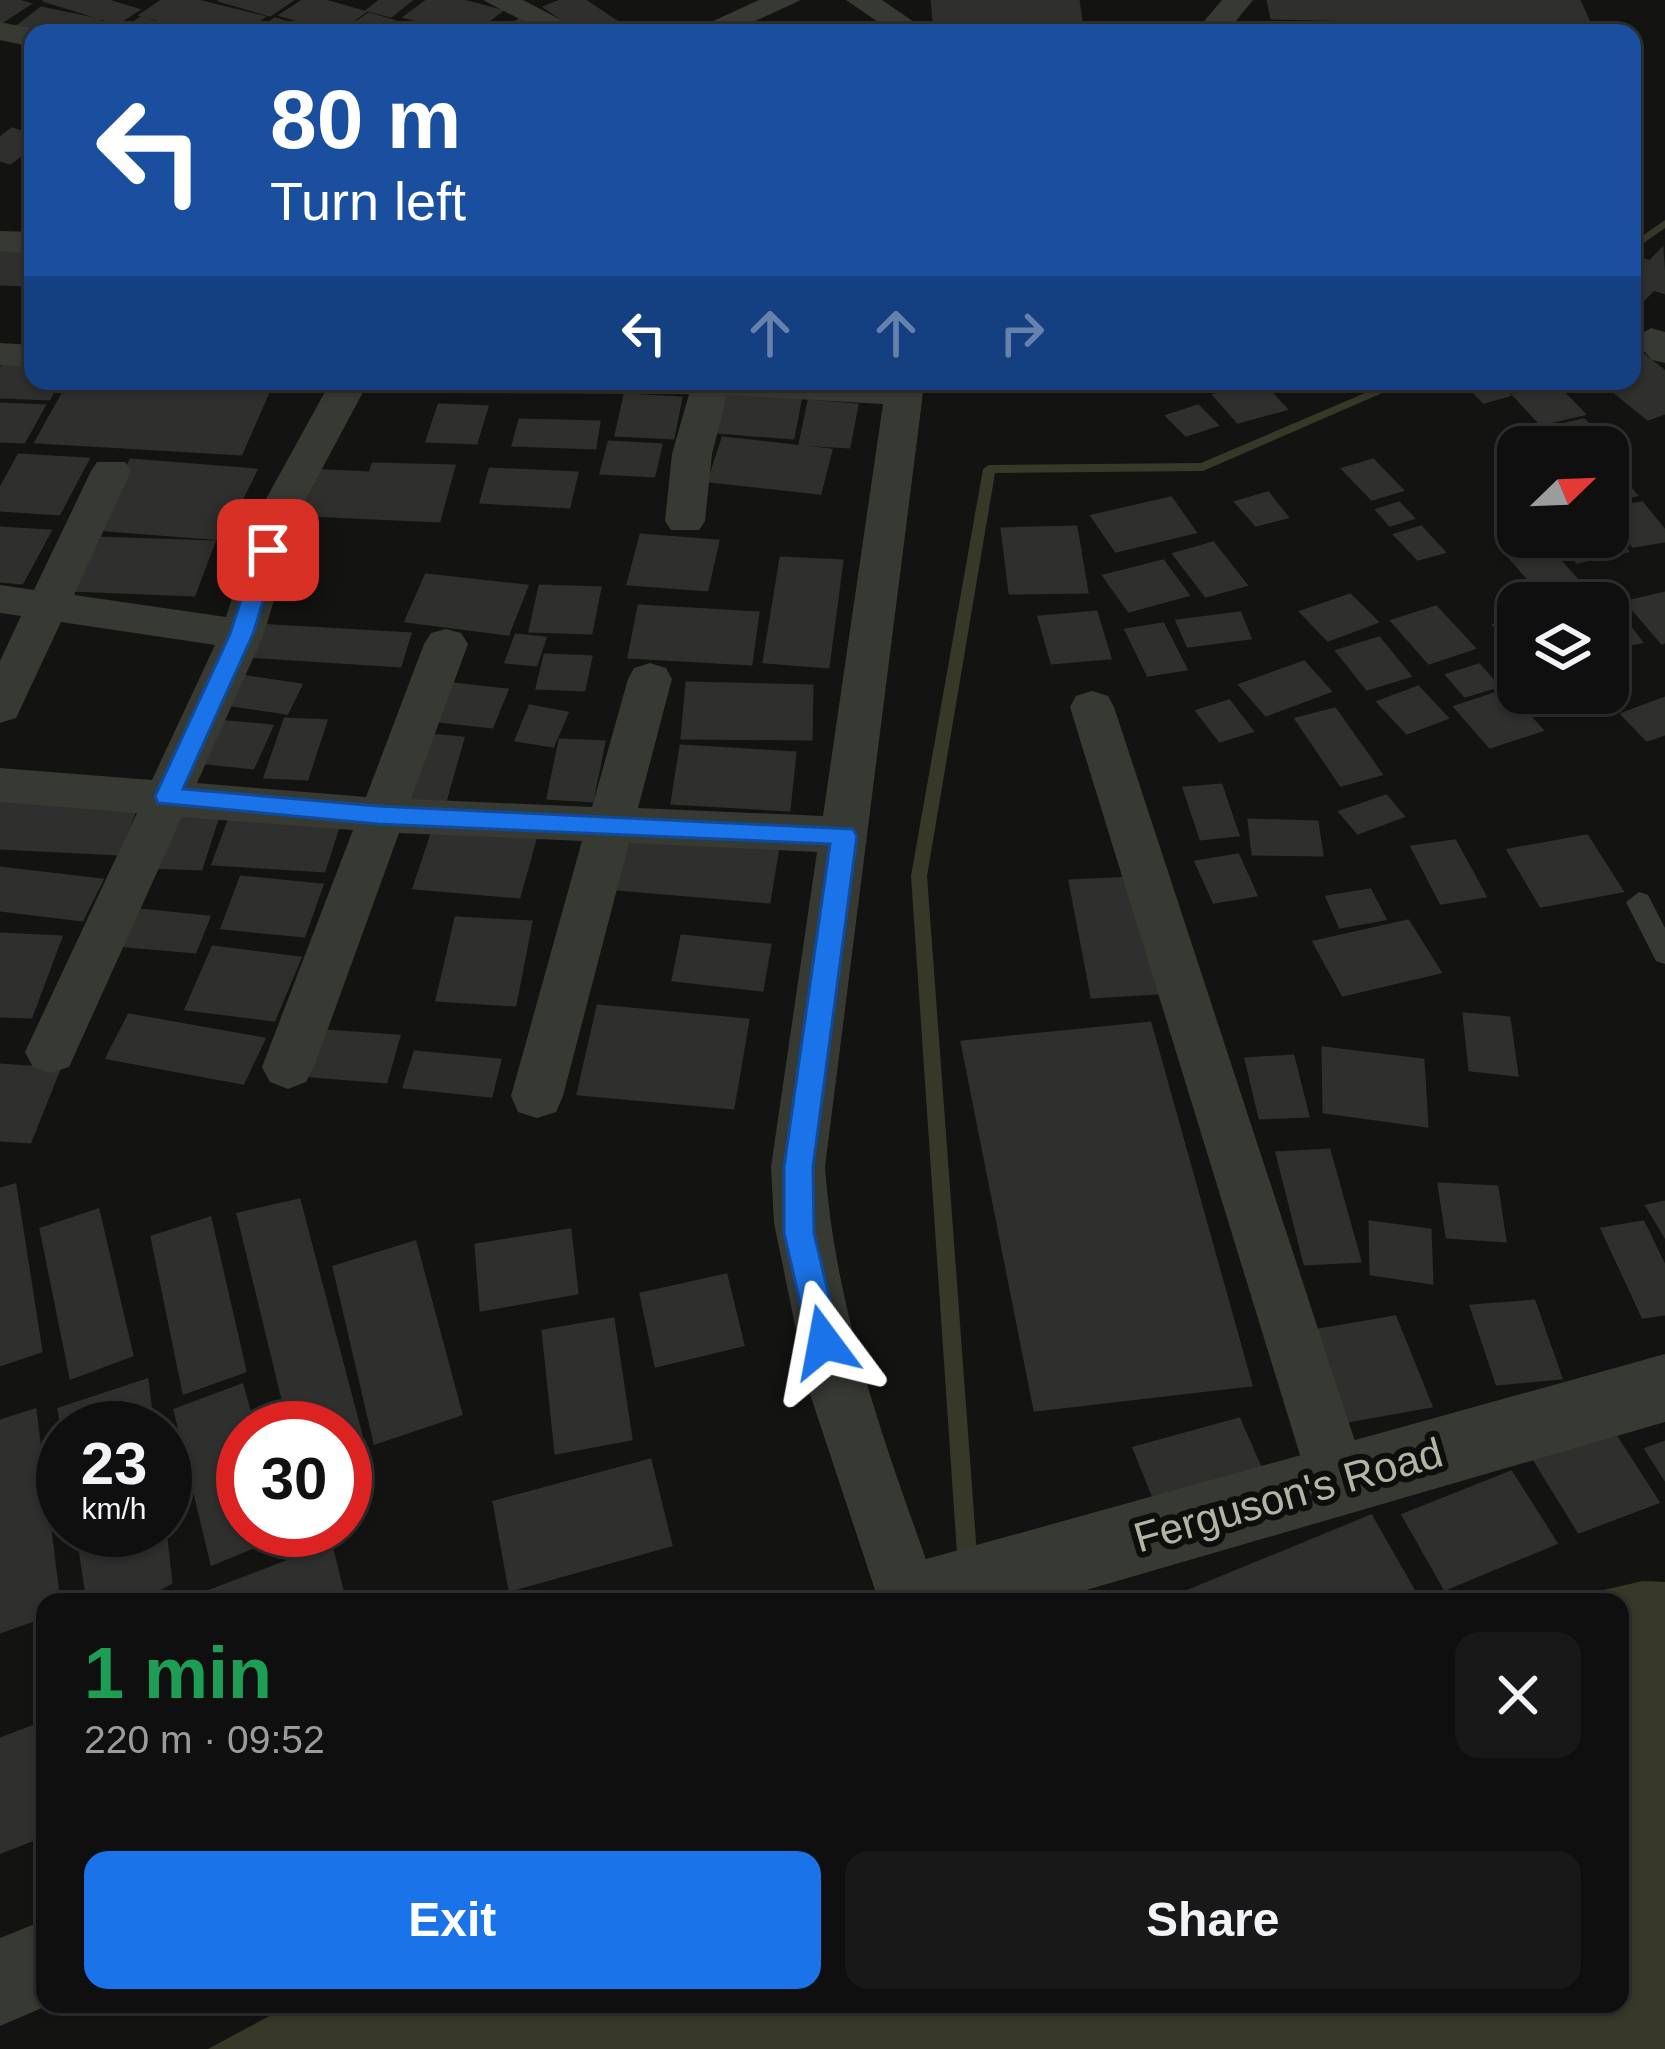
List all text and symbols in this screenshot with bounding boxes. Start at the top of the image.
icon: left [72,72,228,228]
text: 80 m [270,72,461,166]
text: Turn left [270,171,466,231]
icon: left [611,300,677,366]
icon: ahead [737,300,803,366]
icon: ahead [863,300,929,366]
icon: right [989,300,1055,366]
north arrow [1497,426,1629,558]
map controls [1497,426,1629,714]
pin [217,499,319,601]
icon: arrive [235,517,301,583]
button: layers [1497,582,1629,714]
position arrow [761,1279,887,1405]
speed limit sign: 30 [216,1401,372,1557]
street label: Ferguson's Road [1128,1429,1448,1561]
text: 23 [81,1430,147,1497]
text: km/h [81,1492,147,1525]
button: close [1455,1632,1581,1758]
text: 1 min [84,1633,272,1713]
text: 220 m · 09:52 [84,1718,325,1761]
button: Exit [84,1851,821,1989]
button: Share [845,1851,1581,1989]

